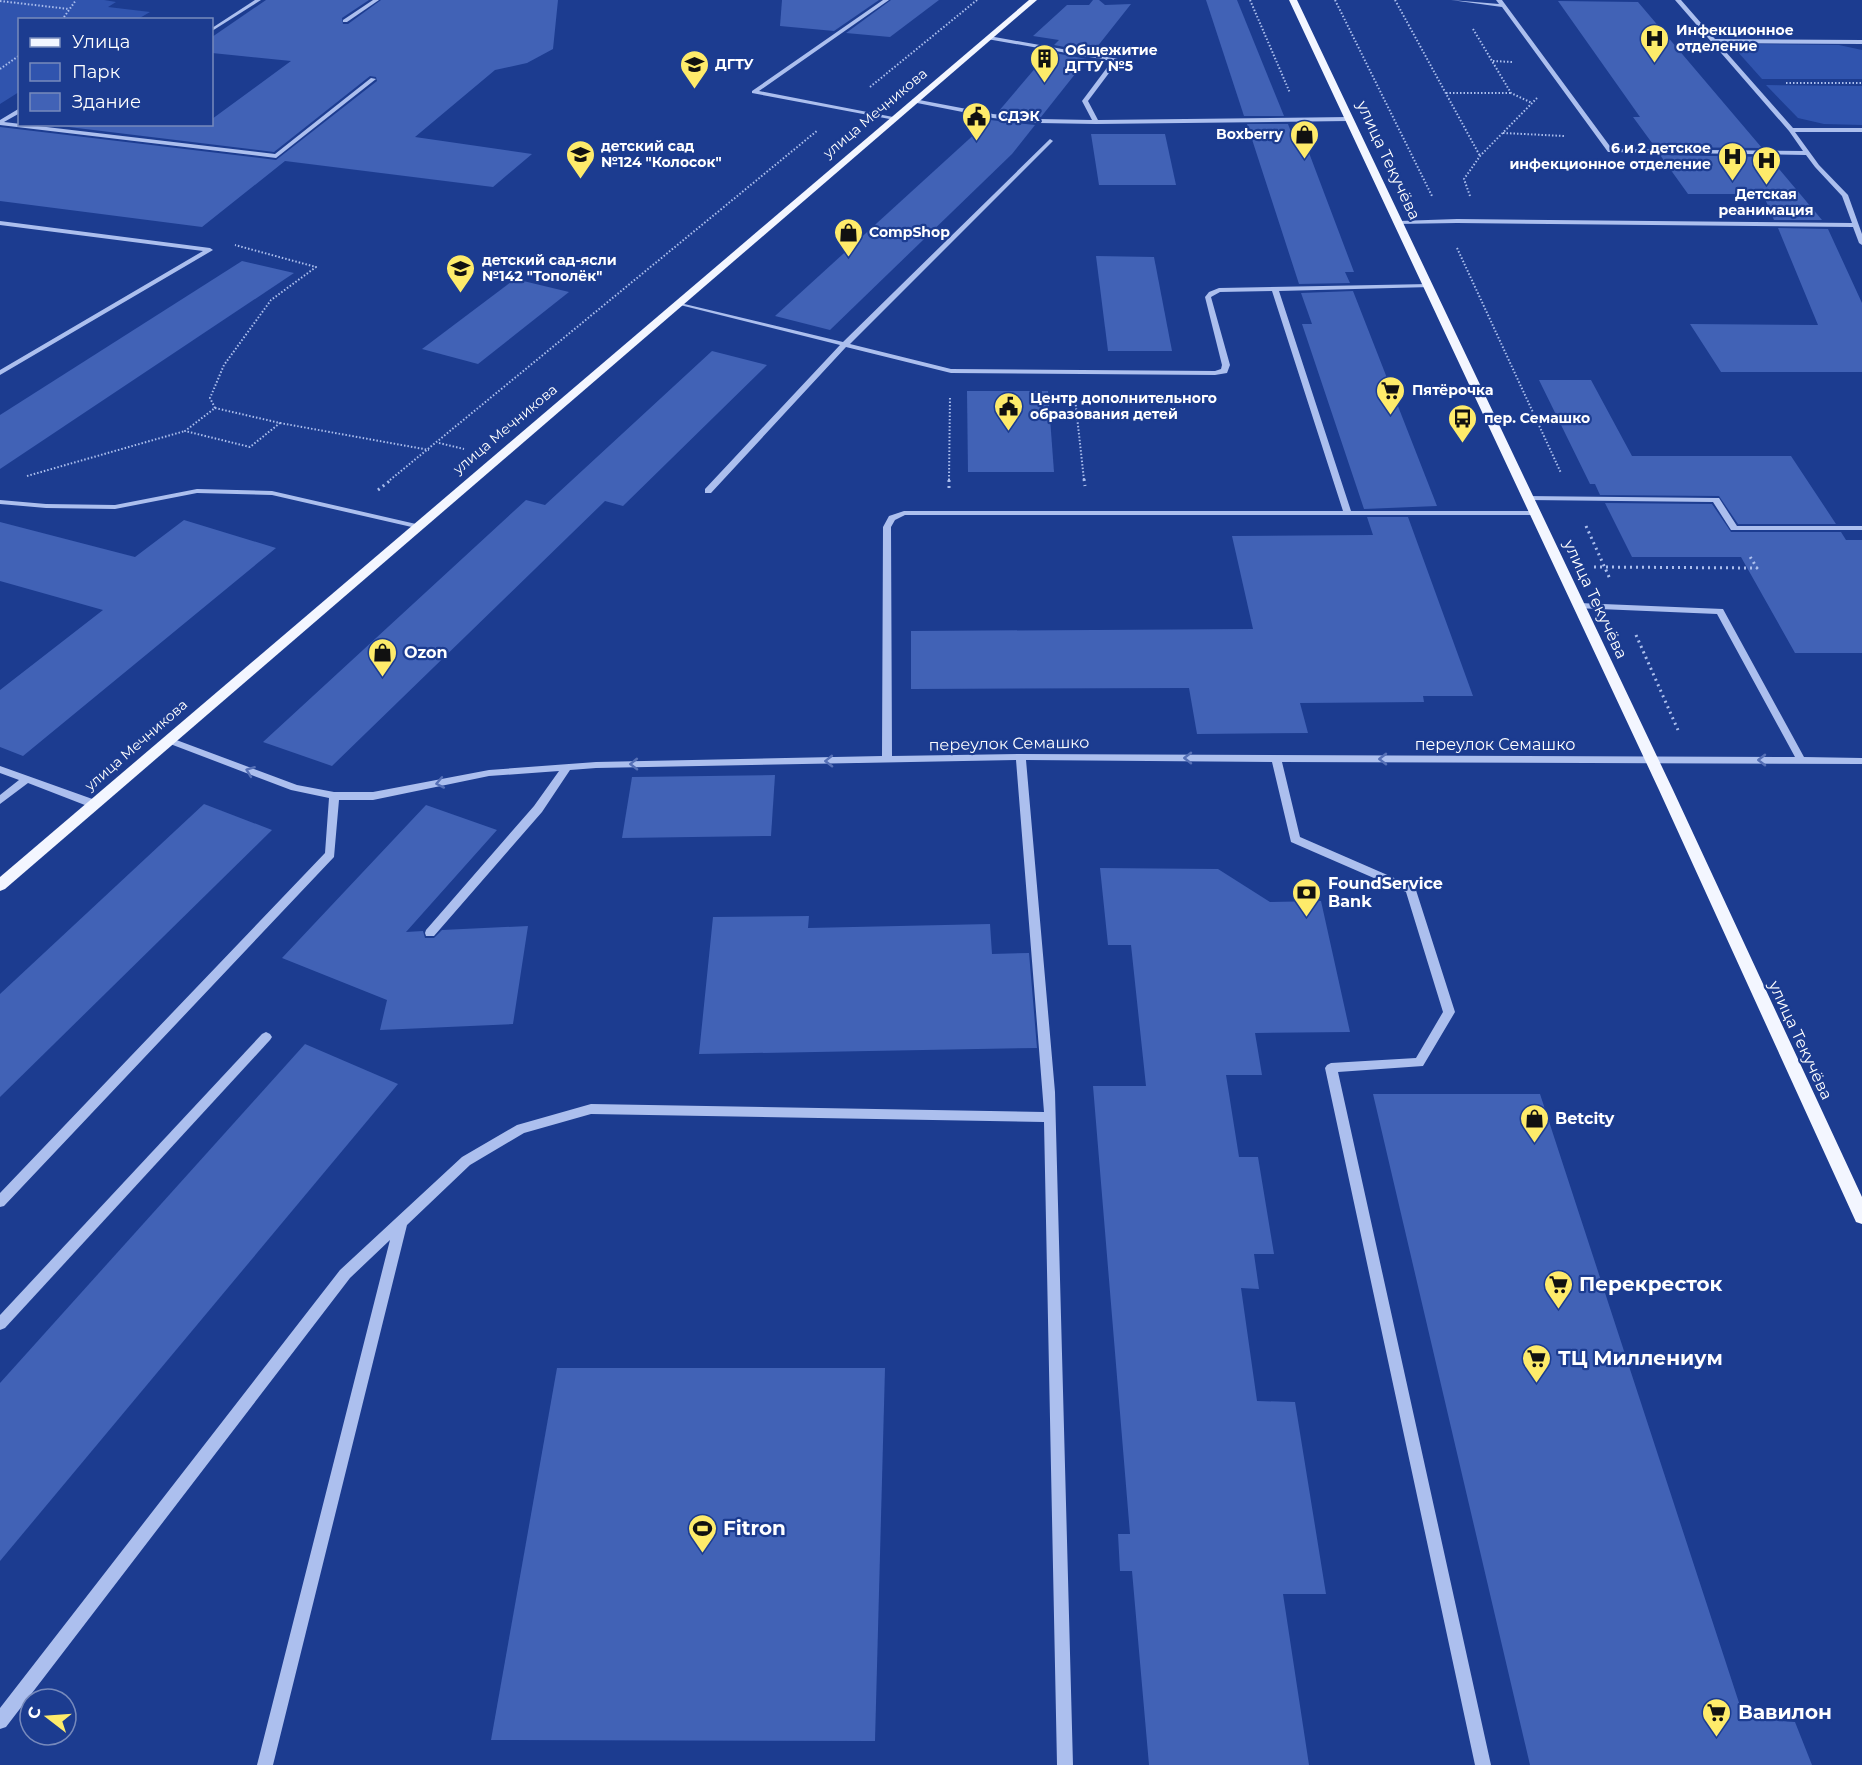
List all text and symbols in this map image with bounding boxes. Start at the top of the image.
legend [18,18,213,126]
place label: Инфекционное отделение [1676,21,1794,55]
hospital icon: Инфекционное отделение [1639,22,1671,64]
text: Улица [72,31,130,53]
place label: Общежитие ДГТУ №5 [1065,41,1158,75]
building icon: Общежитие ДГТУ №5 [1028,42,1060,84]
school or university icon: ДГТУ [678,48,710,90]
place label: ДГТУ [715,55,755,73]
text: Парк [72,61,121,83]
street label: улица Мечникова [818,64,931,162]
text: Здание [72,91,141,113]
street label: улица Текучёва [1352,97,1424,223]
public building icon: СДЭК [961,100,993,142]
place label: СДЭК [998,107,1041,125]
shop icon: Boxberry [1288,118,1320,160]
place label: Boxberry [1216,125,1284,143]
place label: детский сад №124 "Колосок" [601,137,722,171]
school or university icon: детский сад №124 "Колосок" [564,138,596,180]
place label: 6 и 2 детское инфекционное отделение [1509,139,1711,173]
hospital icon: 6 и 2 детское инфекционное отделение [1716,140,1748,182]
hospital icon: Детская реанимация [1750,144,1782,186]
place label: Детская реанимация [1718,185,1814,219]
shop icon: CompShop [832,216,864,258]
place label: CompShop [869,223,950,241]
place label: детский сад-ясли №142 "Тополёк" [482,251,617,285]
school or university icon: детский сад-ясли №142 "Тополёк" [445,252,477,294]
supermarket icon: Пятёрочка [1375,374,1407,416]
street label: улица Мечникова [448,380,561,478]
place label: Пятёрочка [1412,381,1493,399]
place label: Центр дополнительного образования детей [1030,389,1217,423]
public building icon: Центр дополнительного образования детей [993,390,1025,432]
bus stop icon: пер. Семашко [1447,402,1479,444]
place label: пер. Семашко [1484,409,1590,427]
street label: улица Текучёва [1559,536,1631,662]
shop icon: Ozon [367,636,399,678]
place label: Ozon [404,643,448,662]
street label: улица Мечникова [80,695,191,795]
street label: переулок Семашко [928,733,1090,754]
street label: переулок Семашко [1415,735,1575,754]
one-way arrow [1184,752,1193,764]
one-way arrow [1379,753,1388,765]
one-way arrow [1757,754,1766,766]
one-way arrow [824,755,833,767]
one-way arrow [629,758,638,771]
one-way arrow [245,766,256,778]
one-way arrow [435,776,445,789]
place label: FoundService Bank [1328,874,1443,911]
bank icon: FoundService Bank [1291,876,1323,918]
street label: улица Текучёва [1764,977,1836,1103]
shop icon: Betcity [1518,1102,1550,1144]
place label: Betcity [1555,1109,1615,1128]
supermarket icon: Перекресток [1542,1268,1574,1310]
place label: Перекресток [1579,1272,1723,1296]
supermarket icon: ТЦ Миллениум [1521,1342,1553,1384]
place label: ТЦ Миллениум [1558,1346,1723,1370]
sports icon: Fitron [686,1512,718,1554]
place label: Fitron [723,1516,786,1540]
north arrow [18,1687,78,1747]
supermarket icon: Вавилон [1701,1696,1733,1738]
place label: Вавилон [1738,1700,1832,1724]
text: С [23,1704,45,1721]

